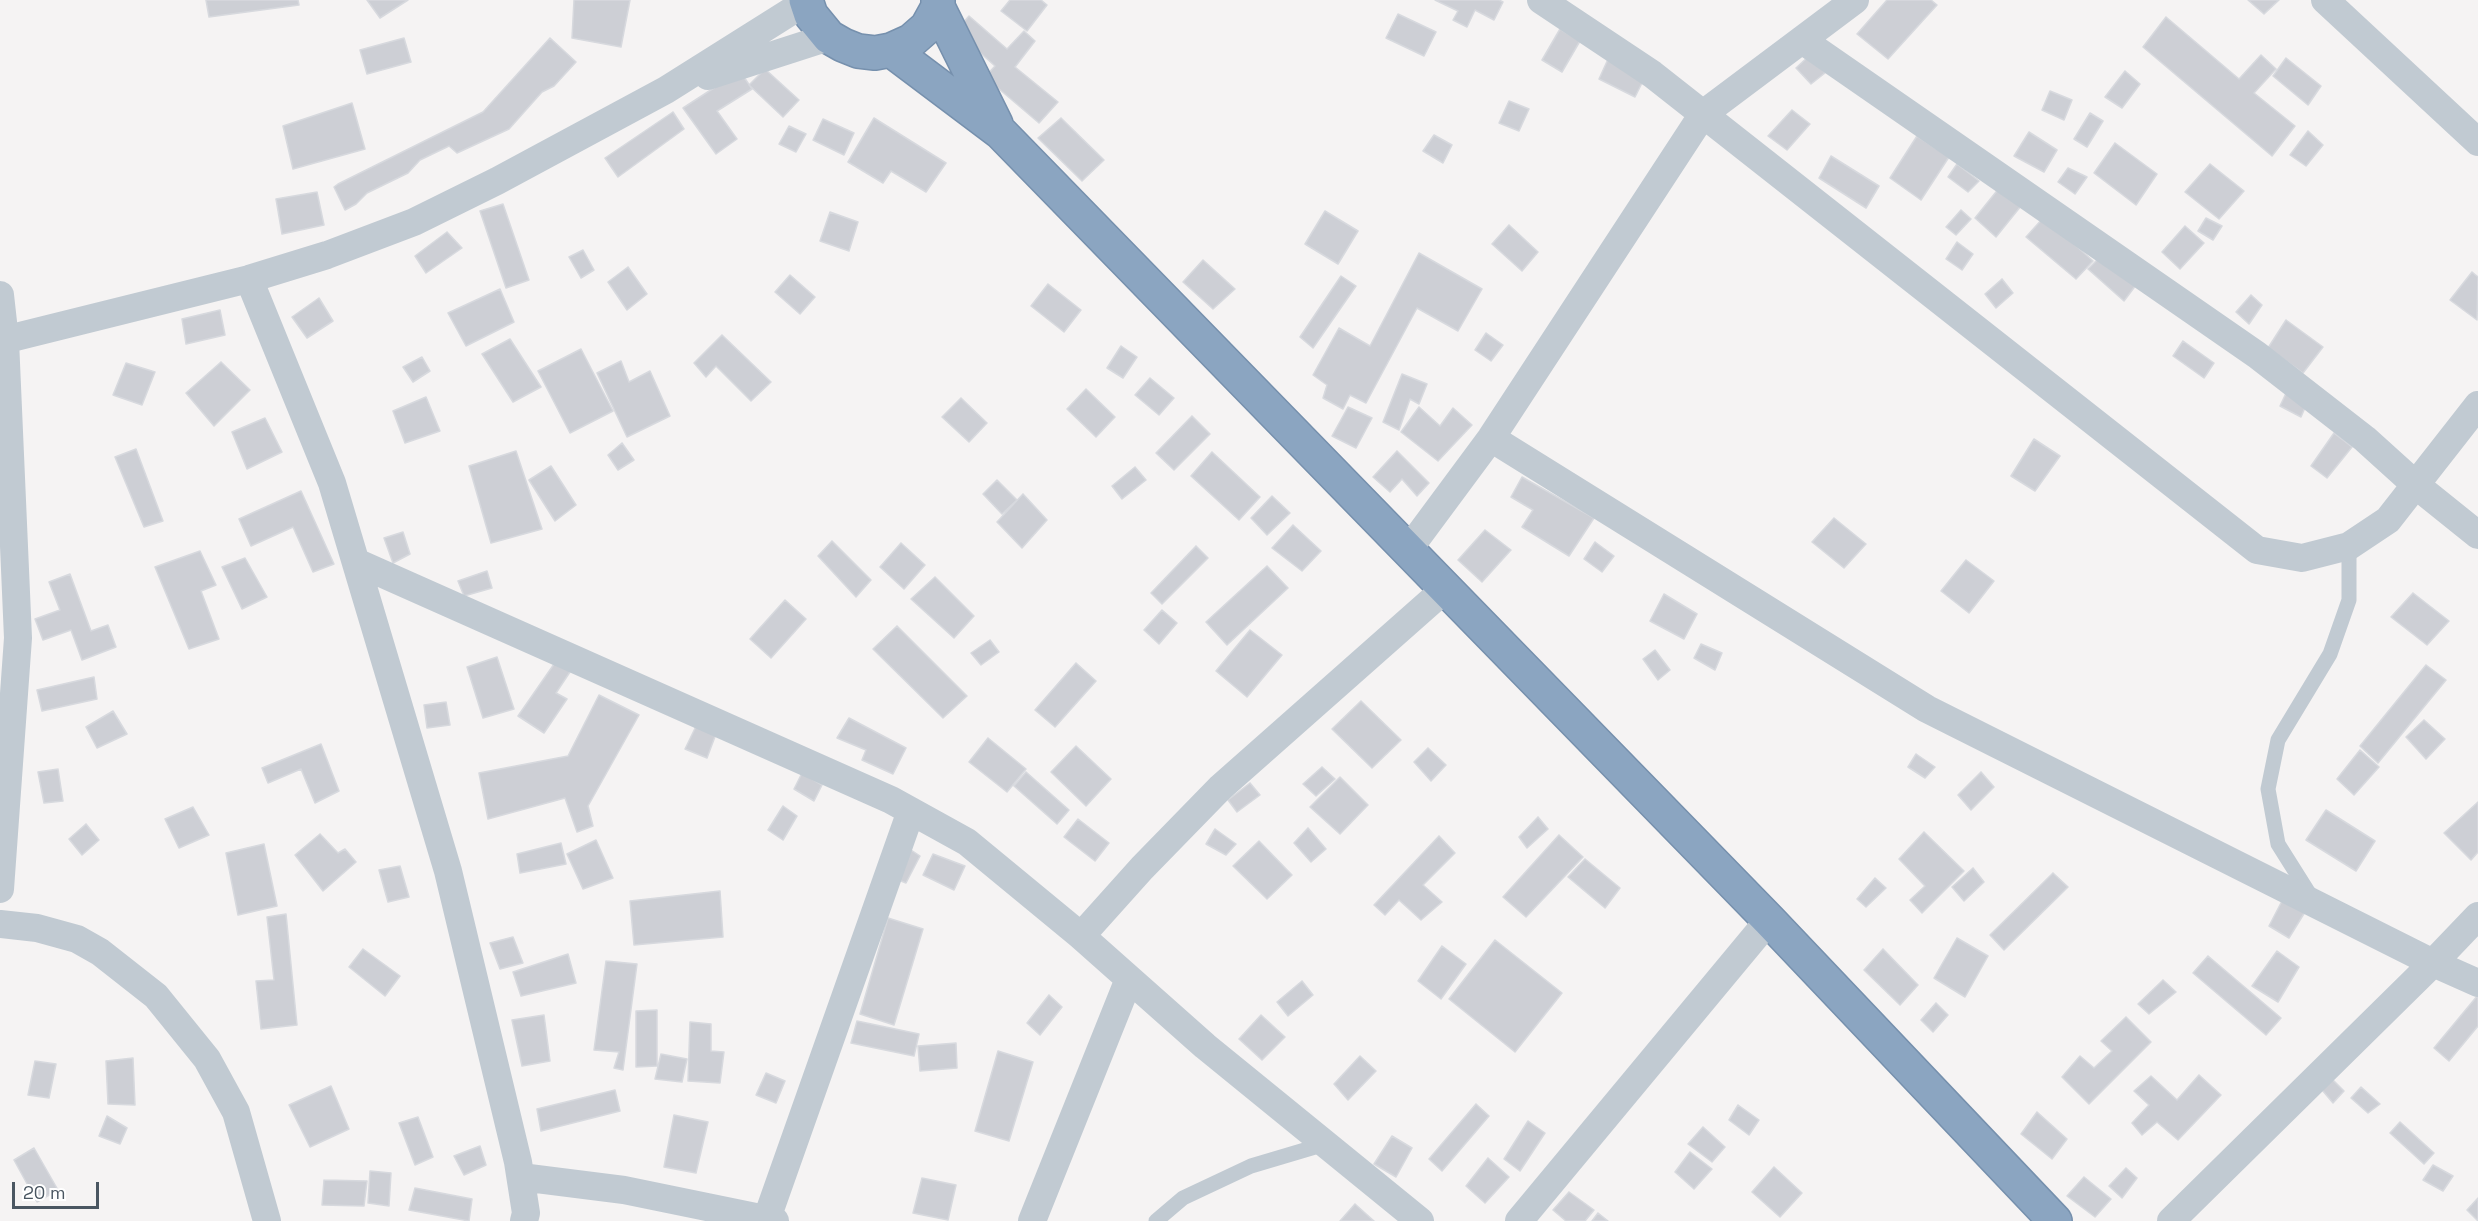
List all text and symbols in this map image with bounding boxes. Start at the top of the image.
scale bar [15,1170,102,1208]
text: 20 m [23,1181,66,1204]

